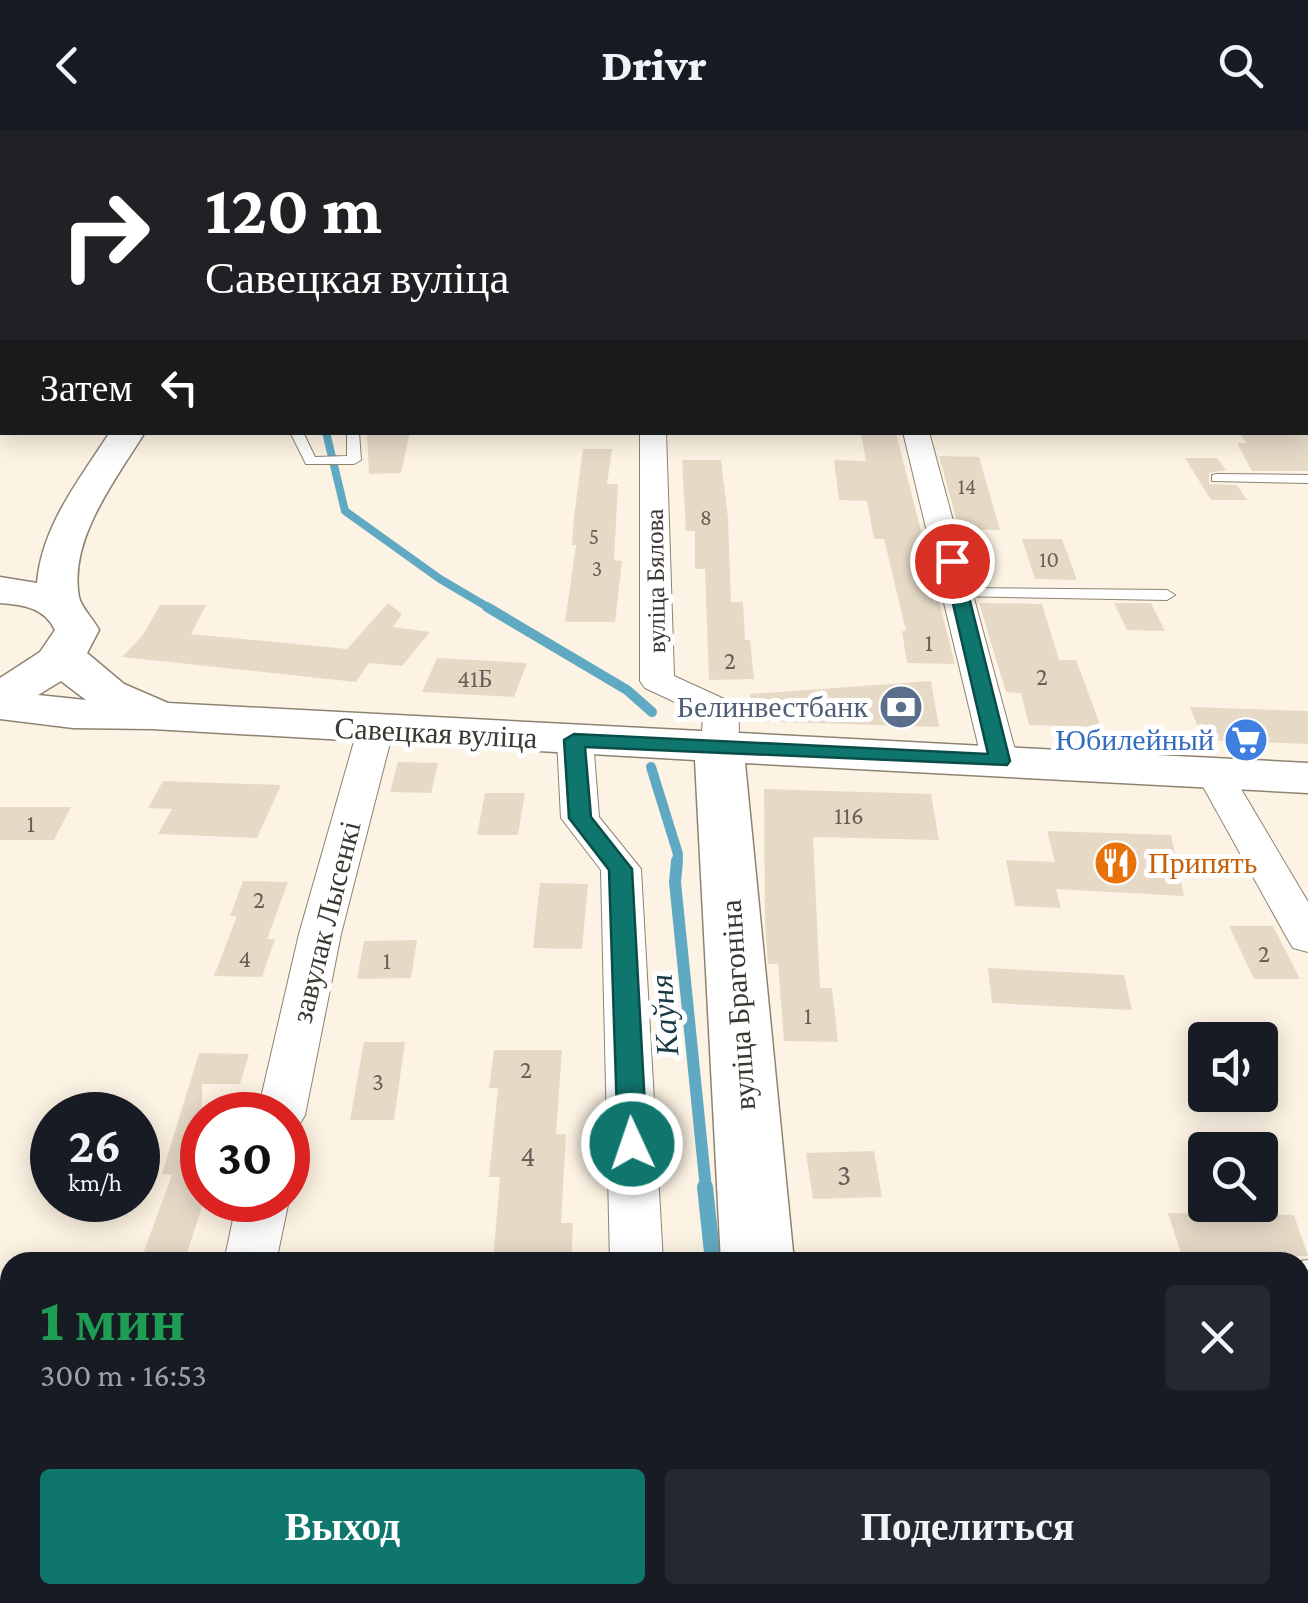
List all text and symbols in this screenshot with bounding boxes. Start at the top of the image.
icon: back [40,38,95,93]
icon: search [1213,38,1268,93]
text: Drivr [601,40,707,90]
icon: right [40,170,170,300]
text: 120 m [205,170,382,248]
text: Савецкая вуліца [205,253,510,303]
icon: left [152,360,207,415]
text: Затем [40,367,132,409]
house number: 14 [958,474,976,499]
house number: 8 [700,505,712,530]
street label: вуліца Бялова [641,509,670,653]
pin [910,519,995,604]
house number: 5 [589,524,599,549]
icon: arrive [925,534,980,589]
house number: 10 [1039,547,1059,572]
house number: 3 [592,556,602,581]
house number: 1 [925,629,933,656]
house number: 2 [724,647,736,674]
house number: 2 [1036,663,1048,690]
house number: 41Б [457,665,493,692]
bank icon: Белинвестбанк [878,684,924,730]
place label: Белинвестбанк [677,690,868,723]
street label: Савецкая вуліца [334,711,538,754]
supermarket icon: Юбилейный [1223,717,1269,763]
place label: Юбилейный [1055,723,1214,756]
house number: 116 [834,802,864,829]
house number: 1 [27,810,35,837]
street label: завулак Лысенкі [284,817,367,1026]
restaurant icon: Припять [1093,840,1139,886]
place label: Припять [1148,846,1257,879]
house number: 2 [253,886,265,913]
street label: вуліца Брагоніна [714,899,761,1111]
house number: 2 [1258,940,1270,967]
house number: 4 [239,945,251,972]
house number: 1 [383,947,391,974]
water label: Каўня [642,972,686,1059]
house number: 1 [804,1002,812,1029]
map controls [1188,1022,1278,1222]
button: sound [1188,1022,1278,1112]
house number: 2 [520,1056,532,1083]
house number: 3 [372,1068,384,1095]
speed limit sign: 30 [180,1092,310,1222]
position arrow [580,1092,684,1196]
text: 26 [69,1117,121,1173]
button: search [1188,1132,1278,1222]
house number: 4 [520,1139,536,1172]
house number: 3 [837,1158,851,1191]
text: km/h [68,1169,122,1196]
button: close [1165,1285,1270,1390]
text: 1 мин [40,1286,185,1353]
text: 300 m · 16:53 [40,1357,207,1393]
button: Выход [40,1469,645,1584]
button: Поделиться [665,1469,1270,1584]

